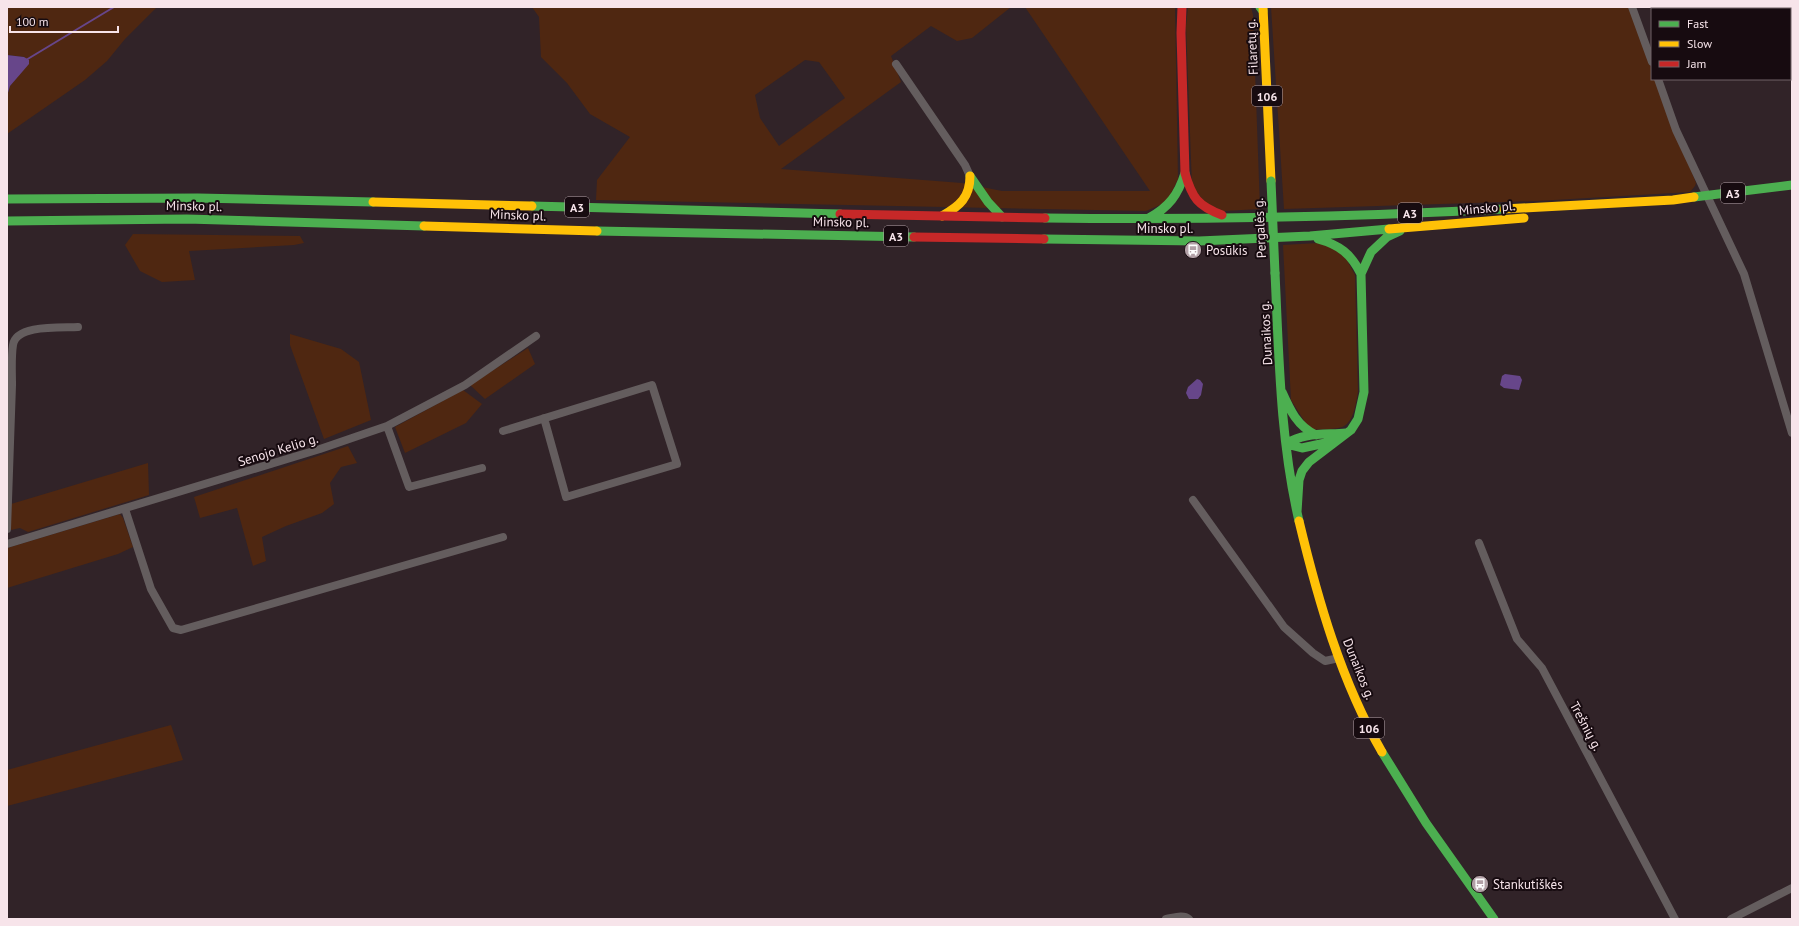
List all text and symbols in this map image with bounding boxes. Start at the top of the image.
scale bar [10,8,118,34]
legend [1651,8,1791,80]
text: 100 m [16,14,49,29]
text: Fast [1687,16,1708,31]
street label: Filaretų g. [1242,18,1262,75]
text: Slow [1687,36,1712,51]
text: Jam [1686,56,1706,71]
road number: 106 [1252,86,1282,106]
road number: A3 [1721,183,1745,203]
street label: Minsko pl. [166,197,223,215]
road number: A3 [565,197,589,217]
street label: Pergalės g. [1250,197,1270,259]
street label: Minsko pl. [1458,197,1516,219]
road number: A3 [1398,203,1422,223]
street label: Minsko pl. [489,206,547,224]
street label: Minsko pl. [813,213,870,231]
street label: Minsko pl. [1137,220,1193,237]
road number: A3 [884,226,908,246]
bus stop icon: Posūkis [1183,240,1203,260]
place label: Posūkis [1206,242,1247,259]
street label: Dunaikos g. [1256,300,1276,366]
street label: Senojo Kelio g. [236,430,320,470]
street label: Dunaikos g. [1339,636,1379,702]
street label: Trešnių g. [1566,699,1606,754]
road number: 106 [1354,718,1384,738]
bus stop icon: Stankutiškės [1470,874,1490,894]
place label: Stankutiškės [1493,876,1563,893]

